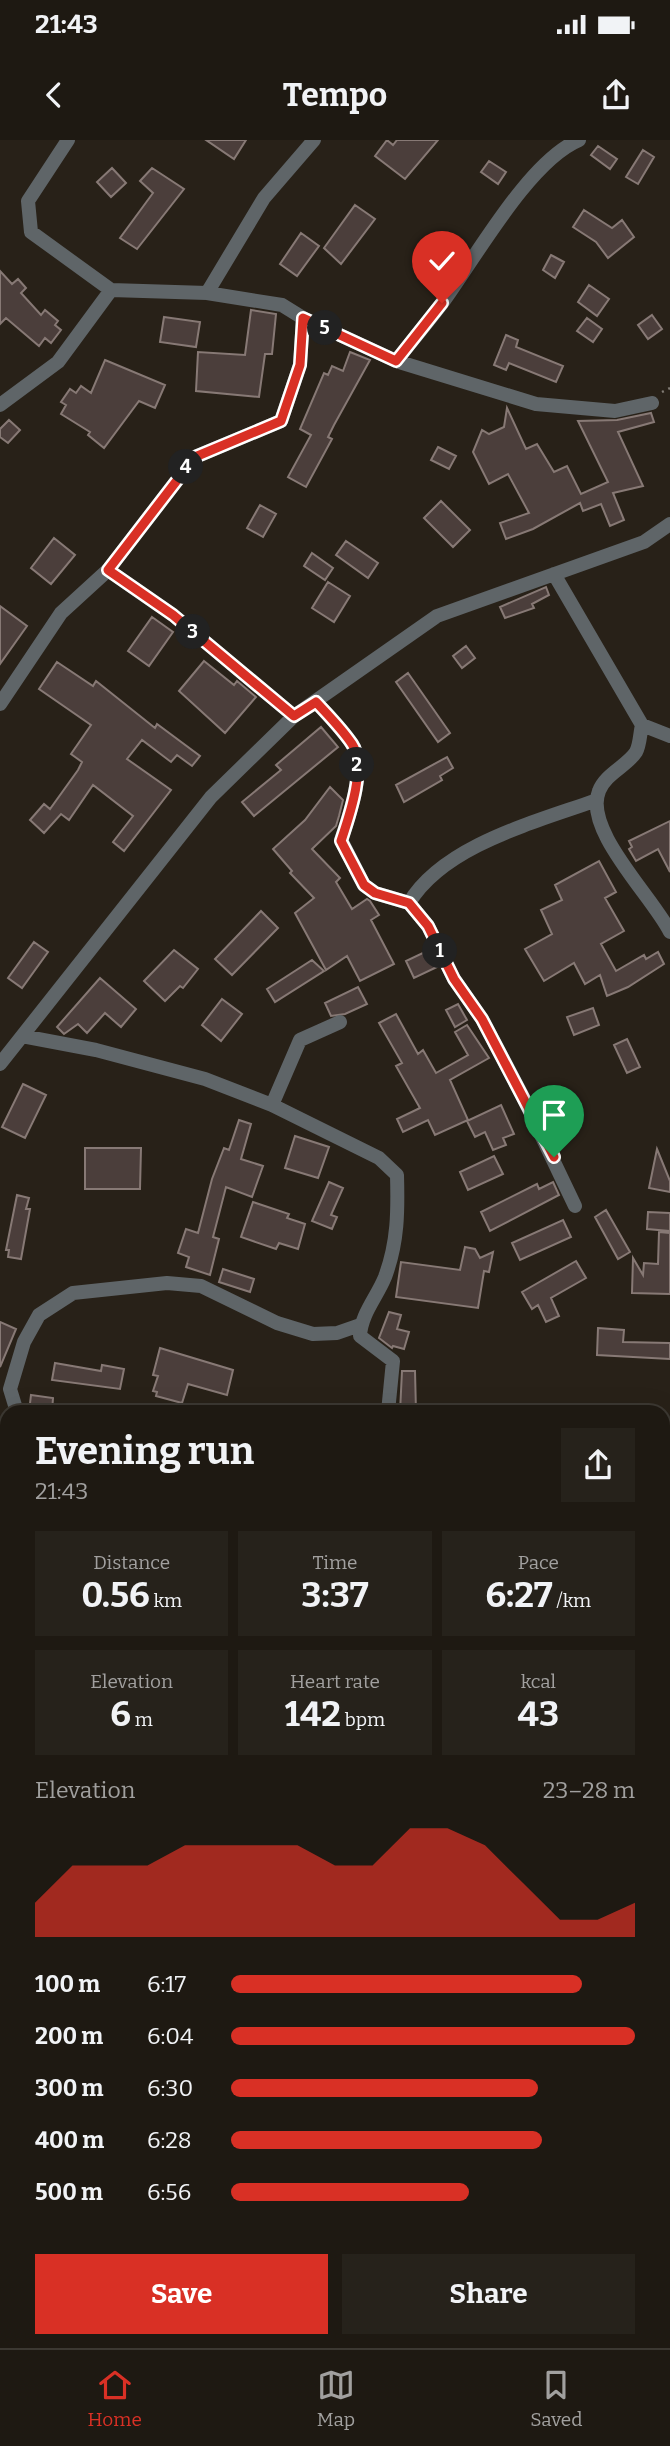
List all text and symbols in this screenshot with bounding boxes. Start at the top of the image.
text: 21:43 [35,9,98,40]
icon: back [35,76,73,114]
text: Tempo [283,76,387,114]
icon: share [597,76,635,114]
pin [412,231,472,303]
icon: check [423,242,461,280]
pin: 5 [308,310,342,346]
text: 5 [319,316,330,339]
pin: 4 [168,450,204,484]
text: 4 [180,455,191,478]
pin: 3 [176,615,210,650]
text: 3 [187,620,198,643]
pin: 2 [340,748,374,782]
text: 2 [351,753,362,776]
pin: 1 [422,934,458,968]
text: 1 [435,939,444,962]
pin [524,1085,584,1157]
icon: arrive [535,1096,573,1134]
text: Evening run [35,1428,254,1474]
button: share [561,1428,635,1502]
text: 21:43 [35,1477,88,1505]
text: Distance [93,1551,170,1574]
text: Time [313,1551,357,1574]
text: Pace [518,1551,559,1574]
text: 0.56 [81,1574,150,1616]
text: 3:37 [301,1574,369,1616]
text: 6:27 [485,1574,553,1616]
text: km [150,1589,182,1612]
text: /km [553,1589,591,1612]
text: Elevation [90,1670,173,1693]
text: Heart rate [290,1670,380,1693]
text: kcal [521,1670,556,1693]
text: 6 [110,1693,131,1735]
text: 142 [285,1693,341,1735]
text: 43 [518,1693,559,1735]
text: m [131,1708,153,1731]
text: bpm [341,1708,385,1731]
text: Elevation [35,1776,135,1804]
text: 23–28 m [543,1776,635,1804]
text: 100 m [35,1970,100,1998]
text: 6:17 [147,1970,186,1998]
text: 200 m [35,2022,103,2050]
text: 6:04 [147,2022,194,2050]
text: 300 m [35,2074,104,2102]
text: 6:30 [147,2074,193,2102]
text: 400 m [35,2126,104,2154]
text: 6:28 [147,2126,192,2154]
text: 500 m [35,2178,103,2206]
text: 6:56 [147,2178,191,2206]
button: Save [35,2254,328,2334]
button: Share [342,2254,635,2334]
tab: Home [88,2366,142,2431]
tab: Map [317,2366,355,2431]
tab: Saved [530,2366,582,2431]

